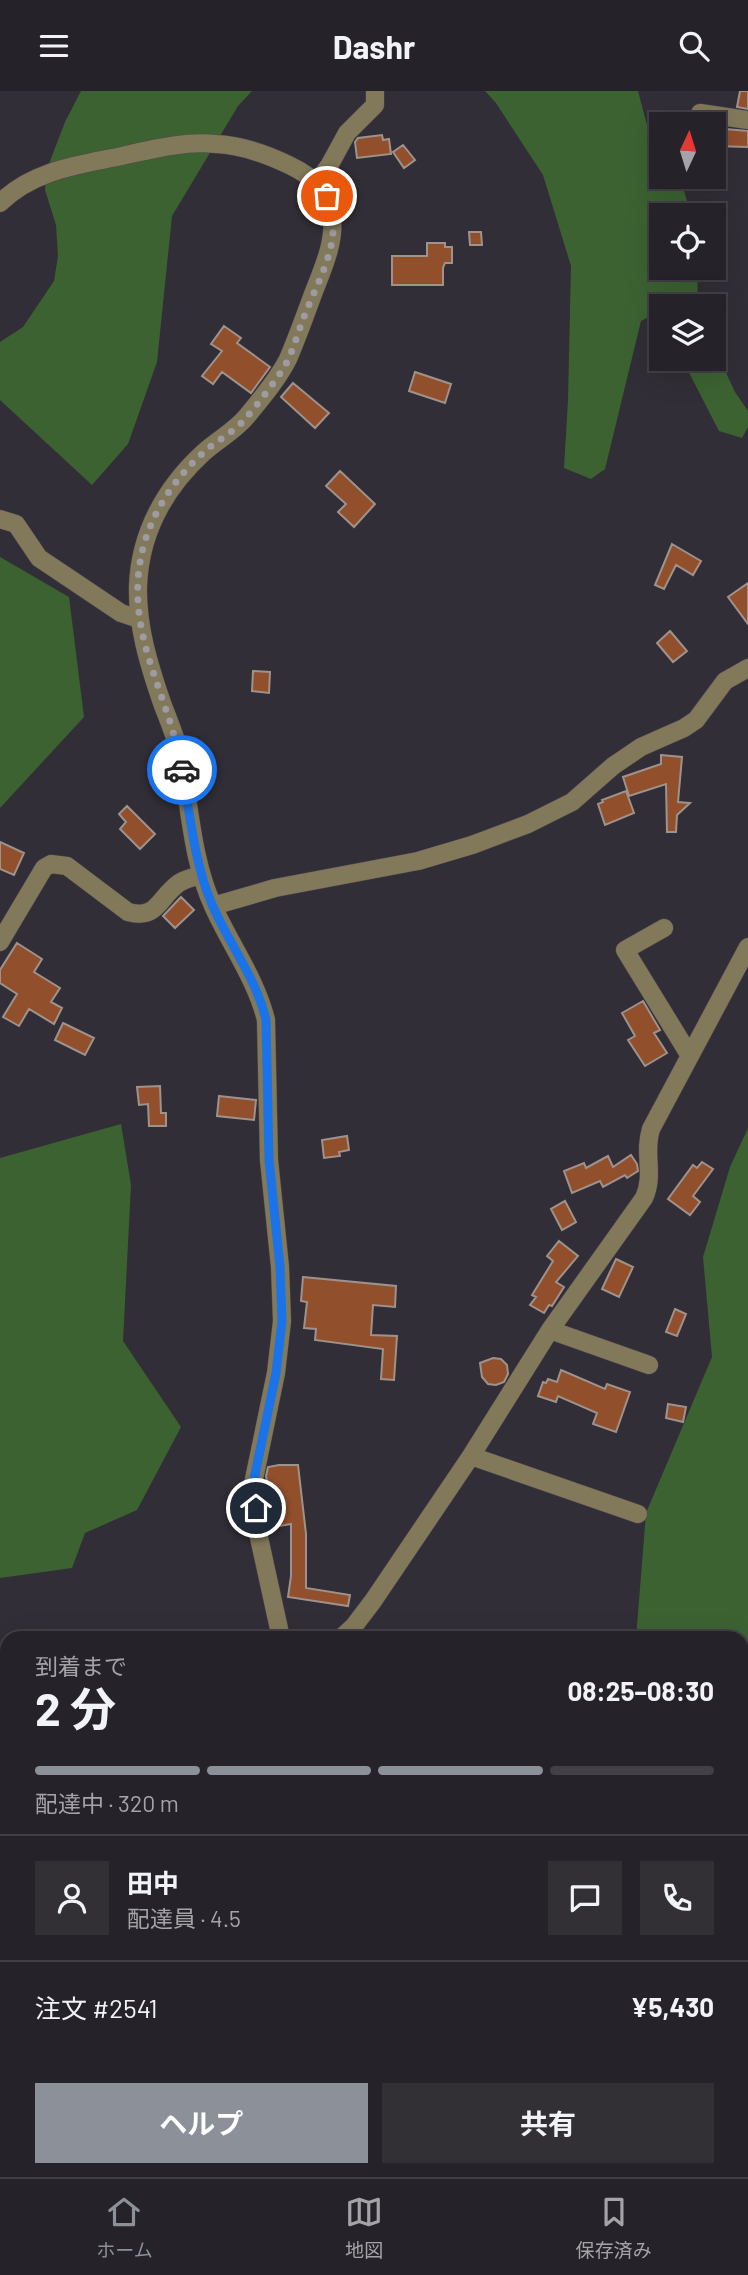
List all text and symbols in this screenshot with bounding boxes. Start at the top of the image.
icon: menu [35,27,73,65]
text: Dashr [333,27,415,65]
icon: search [675,27,713,65]
north arrow [649,112,726,189]
map controls [649,112,726,371]
pin [297,166,357,226]
icon: bag [308,177,346,215]
button: locate [649,203,726,280]
button: layers [649,294,726,371]
courier [147,735,217,805]
icon: car [163,751,201,789]
pin [226,1478,286,1538]
icon: home [237,1489,275,1527]
text: 到着まで [35,1652,127,1680]
text: 08:25–08:30 [567,1675,714,1706]
text: 2 分 [35,1680,116,1735]
text: 配達中 · 320 m [35,1789,179,1817]
button: person [35,1861,109,1935]
button: chat [548,1861,622,1935]
button: phone [640,1861,714,1935]
text: 田中 [127,1867,179,1898]
text: 配達員 · 4.5 [127,1904,241,1932]
text: ¥5,430 [631,1991,714,2022]
text: 注文 #2541 [35,1992,158,2023]
button: ヘルプ [35,2083,368,2163]
button: 共有 [382,2083,714,2163]
tab: ホーム [96,2193,153,2262]
tab: 地図 [345,2193,383,2262]
tab: 保存済み [576,2193,652,2262]

